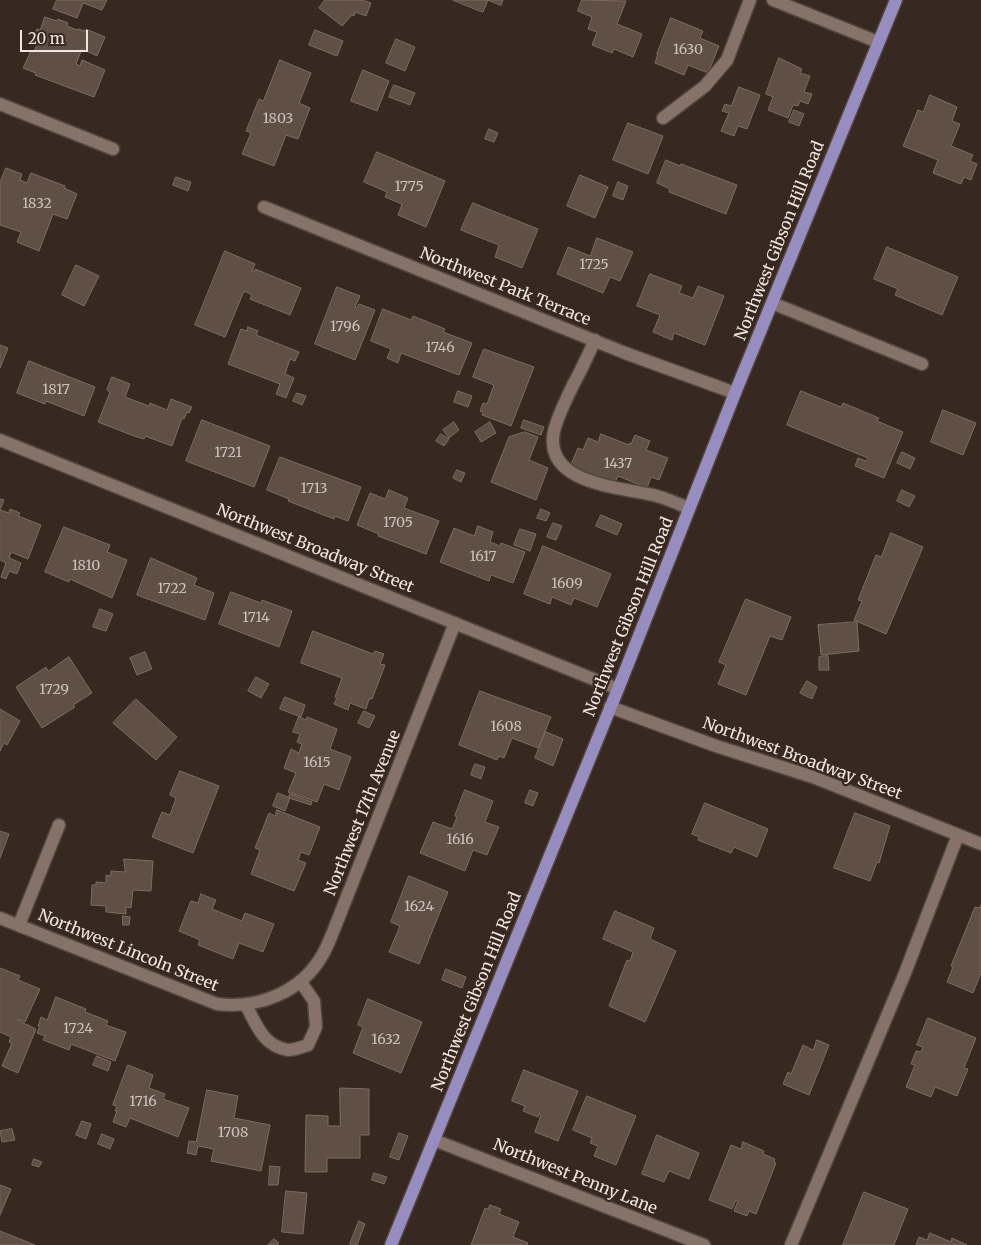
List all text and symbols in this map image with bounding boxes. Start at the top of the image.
scale bar [22,20,90,52]
text: 20 m [28,29,65,48]
house number: 1630 [673,42,703,58]
house number: 1803 [263,111,293,127]
street label: Northwest Gibson Hill Road [731,139,829,343]
house number: 1775 [394,179,424,195]
house number: 1832 [22,196,52,212]
street label: Northwest Park Terrace [417,244,593,330]
house number: 1725 [579,257,609,273]
house number: 1796 [330,319,360,335]
house number: 1746 [425,340,455,356]
house number: 1817 [42,382,70,398]
house number: 1721 [214,445,242,461]
house number: 1437 [604,456,632,472]
house number: 1713 [300,481,328,497]
street label: Northwest Broadway Street [214,501,416,597]
house number: 1705 [383,515,413,531]
street label: Northwest Gibson Hill Road [580,515,678,719]
house number: 1617 [470,549,496,565]
house number: 1810 [72,558,100,574]
house number: 1609 [551,576,583,592]
house number: 1722 [157,581,187,597]
house number: 1714 [242,610,270,626]
house number: 1729 [39,682,69,698]
street label: Northwest Broadway Street [700,714,904,804]
house number: 1608 [490,719,522,735]
street label: Northwest 17th Avenue [321,727,405,899]
house number: 1615 [303,755,331,771]
house number: 1616 [446,832,474,848]
street label: Northwest Gibson Hill Road [428,890,526,1094]
house number: 1624 [404,899,434,915]
street label: Northwest Lincoln Street [35,906,221,996]
house number: 1724 [63,1021,93,1037]
house number: 1632 [371,1032,401,1048]
house number: 1716 [129,1094,157,1110]
house number: 1708 [218,1125,248,1141]
street label: Northwest Penny Lane [490,1135,660,1219]

